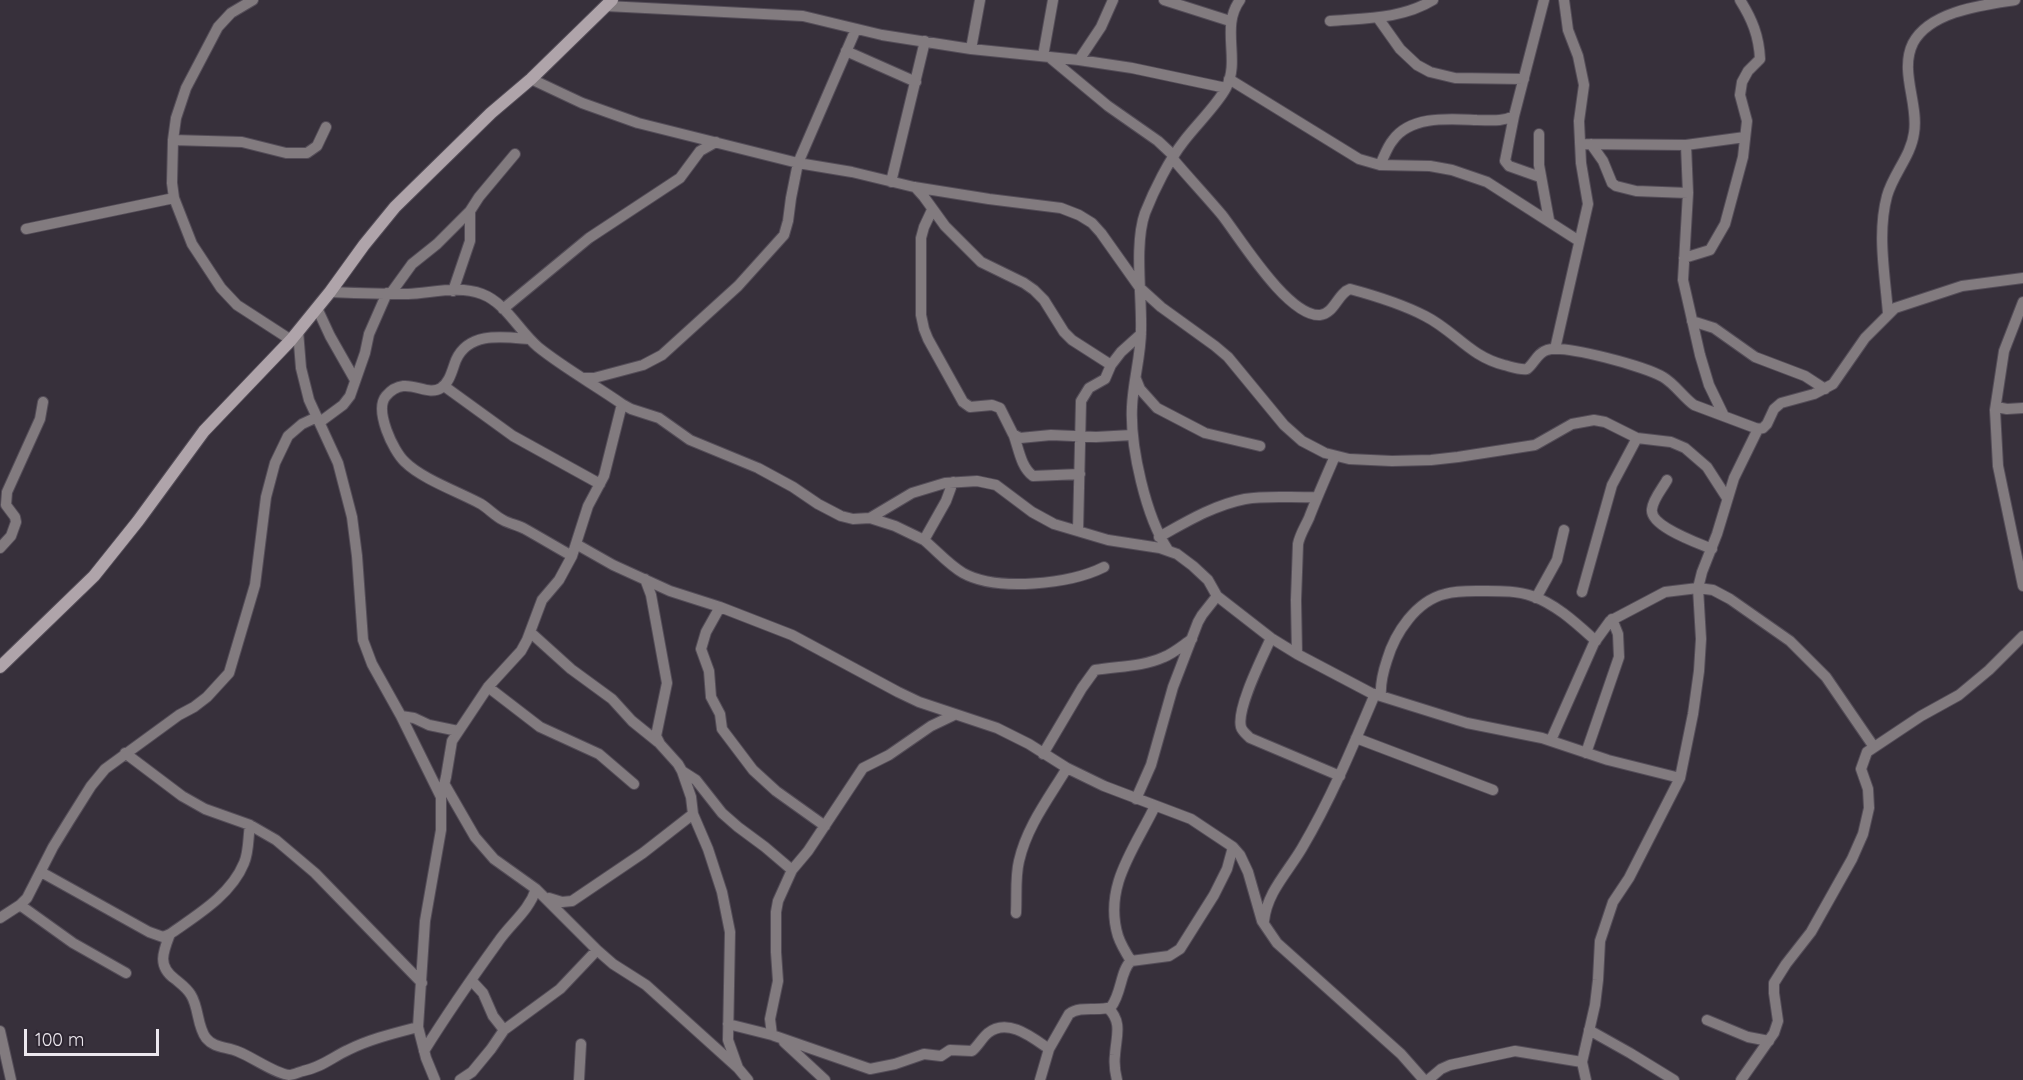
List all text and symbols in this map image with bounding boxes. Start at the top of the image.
scale bar [27,1017,162,1055]
text: 100 m [35,1028,84,1051]

